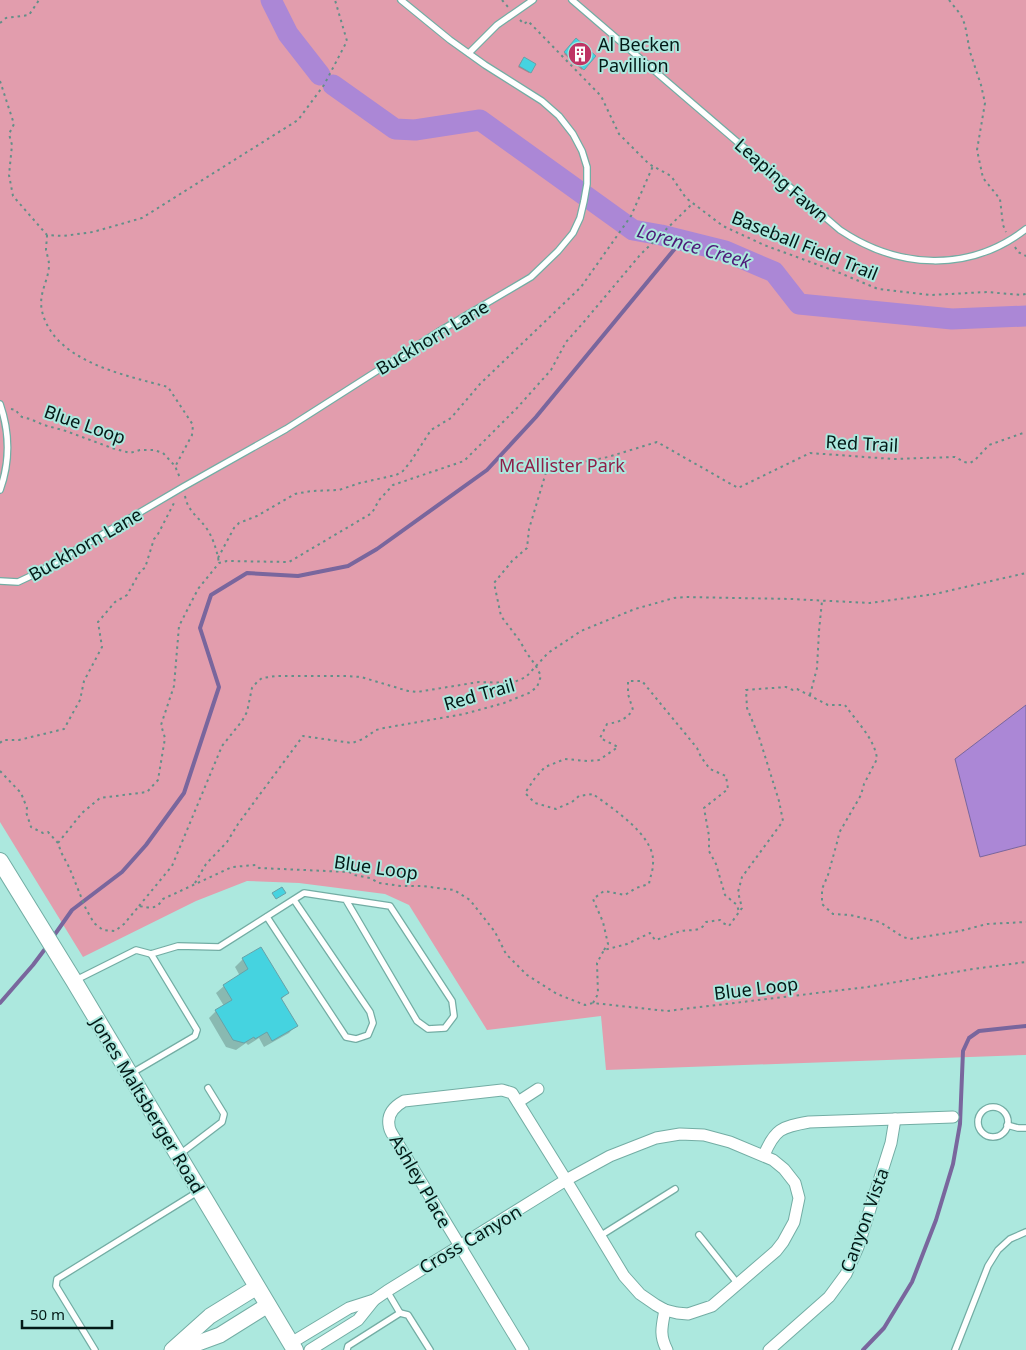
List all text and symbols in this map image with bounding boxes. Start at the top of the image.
place label: Al Becken Pavillion [598,32,680,77]
building icon: Al Becken Pavillion [567,41,593,67]
street label: Leaping Fawn [730,133,834,227]
street label: Baseball Field Trail [728,205,882,285]
water label: Lorence Creek [634,217,754,275]
street label: Buckhorn Lane [371,294,493,380]
street label: Blue Loop [41,399,129,449]
street label: Red Trail [825,429,899,457]
park label: McAllister Park [499,453,625,477]
street label: Buckhorn Lane [24,502,146,586]
street label: Red Trail [441,672,517,716]
street label: Blue Loop [332,849,420,885]
street label: Blue Loop [713,971,799,1005]
street label: Jones Maltsberger Road [85,1011,210,1198]
street label: Ashley Place [385,1130,457,1232]
street label: Canyon Vista [834,1165,894,1275]
street label: Cross Canyon [415,1199,525,1279]
scale bar [22,1298,112,1330]
text: 50 m [30,1304,65,1324]

